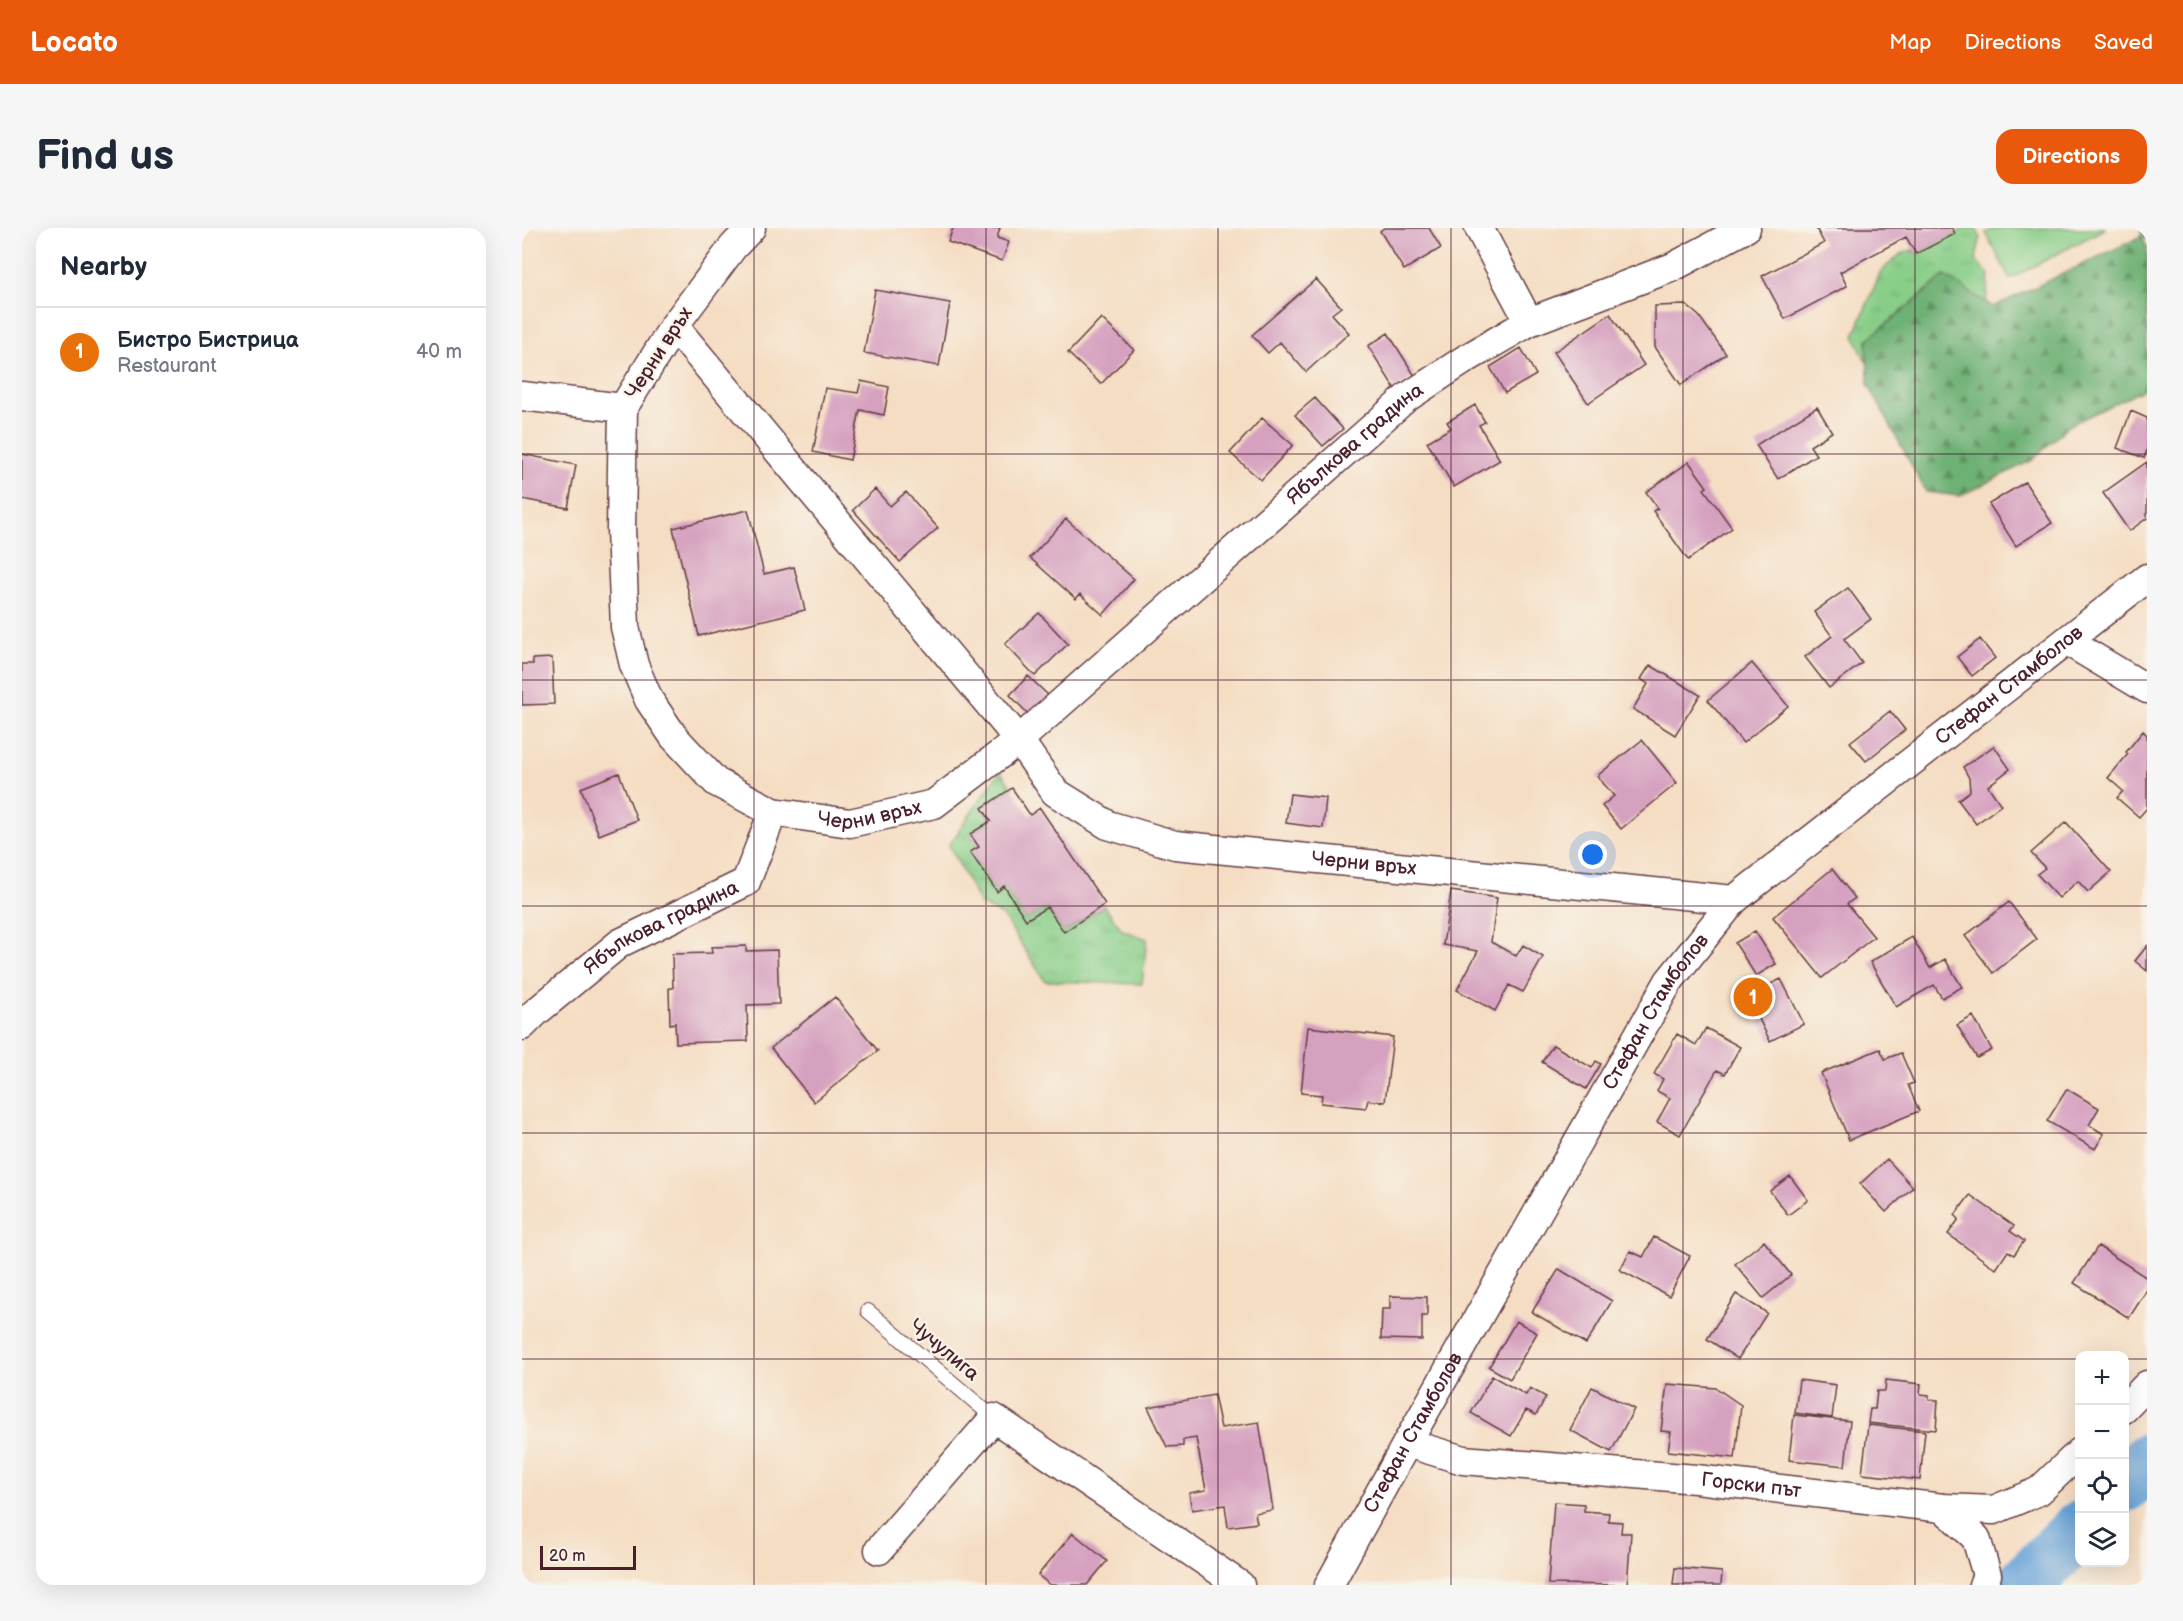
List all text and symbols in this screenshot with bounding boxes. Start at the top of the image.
text: Locato [30,26,118,59]
text: Map [1889,30,1932,55]
text: Directions [1965,30,2061,55]
text: Saved [2094,30,2153,55]
button: Directions [1996,129,2147,184]
text: Find us [36,131,174,182]
text: Nearby [60,252,147,283]
street label: Черни връх [620,302,698,404]
text: Бистро Бистрица [117,327,299,354]
text: 1 [75,340,84,364]
text: 40 m [416,340,462,364]
text: Restaurant [117,354,217,378]
street label: Ябълкова градина [1282,378,1428,510]
street label: Стефан Стамболов [1931,620,2088,750]
street label: Черни връх [816,795,924,835]
your location [1578,840,1607,869]
street label: Черни връх [1310,846,1418,881]
street label: Ябълкова градина [579,875,743,980]
street label: Стефан Стамболов [1598,929,1714,1094]
pin: 1 [1734,974,1772,1020]
street label: Чучулига [904,1314,984,1386]
street label: Стефан Стамболов [1359,1348,1468,1517]
map controls [2075,1351,2129,1567]
button: + [2075,1351,2129,1405]
button: − [2075,1405,2129,1459]
button: locate [2075,1459,2129,1513]
street label: Горски път [1700,1468,1803,1503]
button: layers [2075,1513,2129,1567]
scale bar [540,1543,636,1570]
text: 20 m [549,1547,585,1566]

